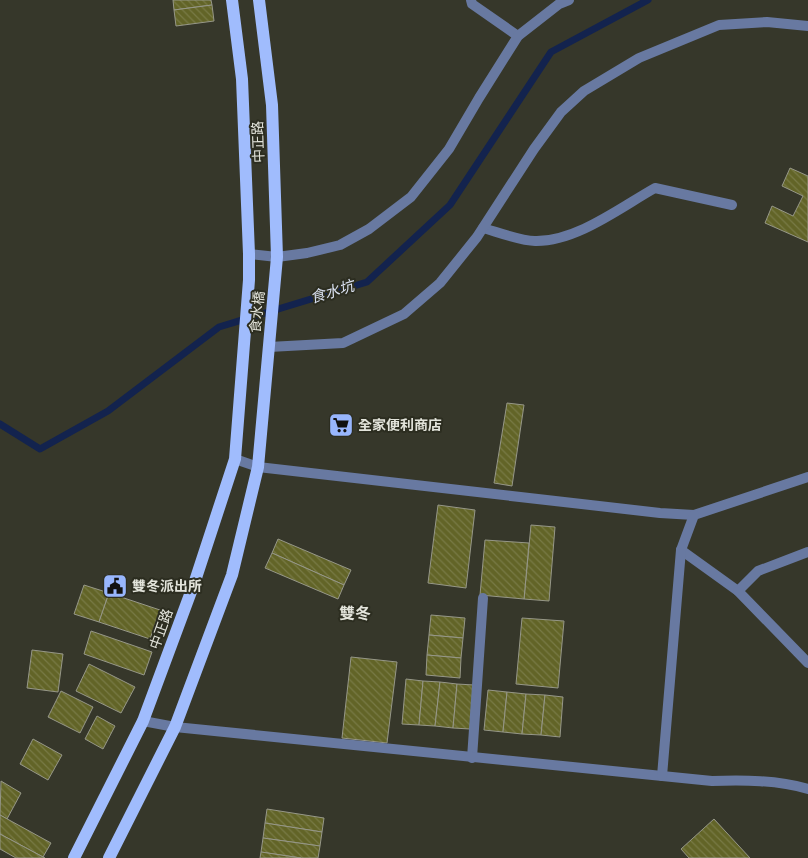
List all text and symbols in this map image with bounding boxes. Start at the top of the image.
street label: 中正路 [247,121,268,163]
water label: 食水坑 [307,274,358,307]
street label: 食水橋 [245,290,268,334]
supermarket icon: 全家便利商店 [328,412,354,438]
place label: 全家便利商店 [358,415,442,434]
public building icon: 雙冬派出所 [102,573,128,599]
place label: 雙冬派出所 [132,576,202,595]
district label: 雙冬 [339,602,371,624]
street label: 中正路 [144,606,177,652]

